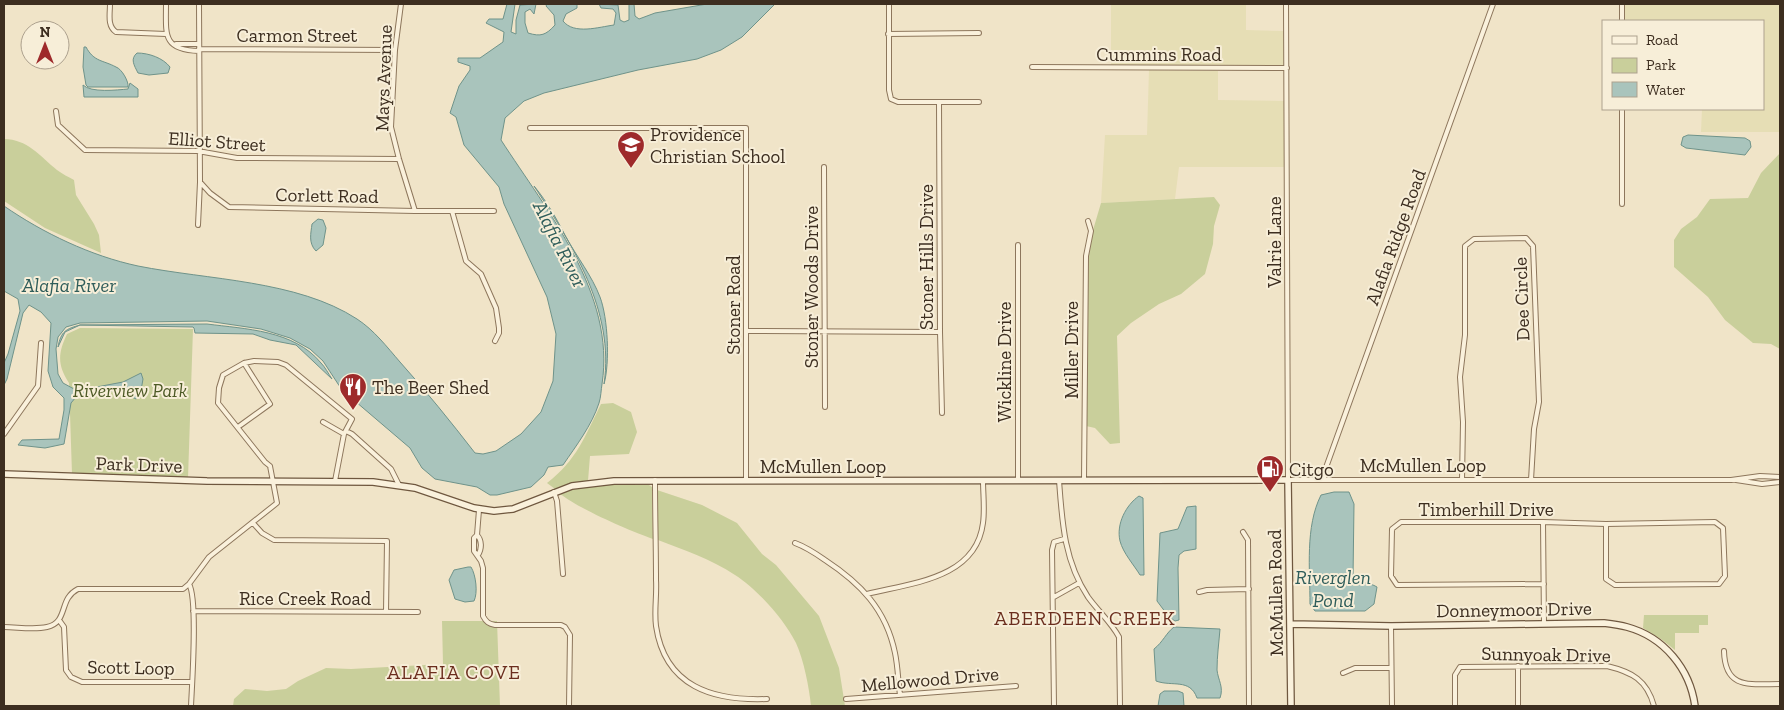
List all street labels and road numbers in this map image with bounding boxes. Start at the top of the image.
street label: Carmon Street [237,24,357,47]
street label: Mays Avenue [370,24,397,132]
street label: Cummins Road [1096,43,1222,66]
street label: Elliot Street [167,127,267,156]
street label: Alafia Ridge Road [1360,166,1431,308]
street label: Corlett Road [275,183,379,208]
street label: Stoner Hills Drive [915,184,938,330]
street label: Valrie Lane [1263,196,1286,289]
street label: Stoner Woods Drive [800,206,823,368]
street label: Stoner Road [722,255,745,355]
street label: Dee Circle [1509,257,1534,341]
street label: Miller Drive [1060,301,1083,399]
street label: Wickline Drive [993,302,1016,422]
street label: Park Drive [95,451,183,478]
street label: McMullen Loop [1360,454,1486,477]
street label: McMullen Loop [760,455,886,478]
street label: Timberhill Drive [1418,498,1554,521]
street label: McMullen Road [1263,529,1288,657]
street label: Rice Creek Road [239,587,372,610]
street label: Donneymoor Drive [1436,597,1592,622]
street label: Sunnyoak Drive [1481,642,1611,667]
street label: Scott Loop [87,655,175,680]
street label: Mellowood Drive [860,662,1000,697]

